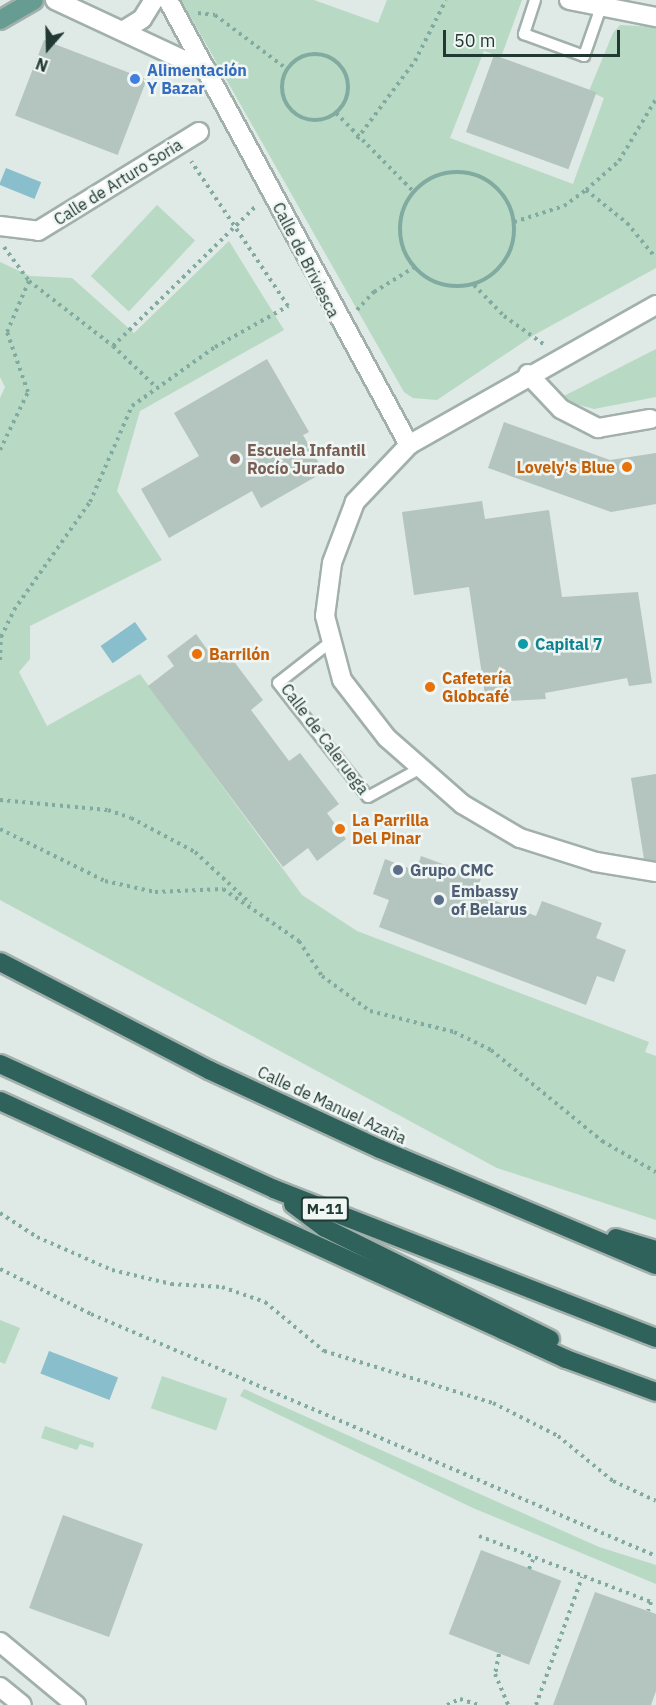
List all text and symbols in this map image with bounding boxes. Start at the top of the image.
north arrow [18,18,78,78]
scale bar [446,18,623,56]
text: 50 m [454,29,496,52]
text: N [33,54,51,76]
place label: Alimentación Y Bazar [147,60,247,98]
marker: Alimentación Y Bazar [128,72,142,86]
street label: Calle de Arturo Soria [50,135,186,229]
street label: Calle de Briviesca [269,199,343,321]
place label: Escuela Infantil Rocío Jurado [247,440,366,478]
marker: Escuela Infantil Rocío Jurado [228,452,242,466]
place label: Lovely's Blue [517,457,615,477]
marker: Lovely's Blue [620,460,634,474]
place label: Capital 7 [535,634,602,654]
marker: Capital 7 [516,637,530,651]
place label: Barrilón [209,644,270,664]
marker: Barrilón [190,647,204,661]
place label: Cafetería Globcafé [442,668,511,706]
street label: Calle de Caleruega [277,680,373,798]
marker: Cafetería Globcafé [423,680,437,694]
place label: La Parrilla Del Pinar [352,810,429,848]
marker: La Parrilla Del Pinar [333,822,347,836]
place label: Grupo CMC [410,860,494,880]
marker: Grupo CMC [391,863,405,877]
place label: Embassy of Belarus [451,881,527,919]
marker: Embassy of Belarus [432,893,446,907]
street label: Calle de Manuel Azaña [254,1062,410,1148]
road number: M-11 [300,1197,350,1221]

